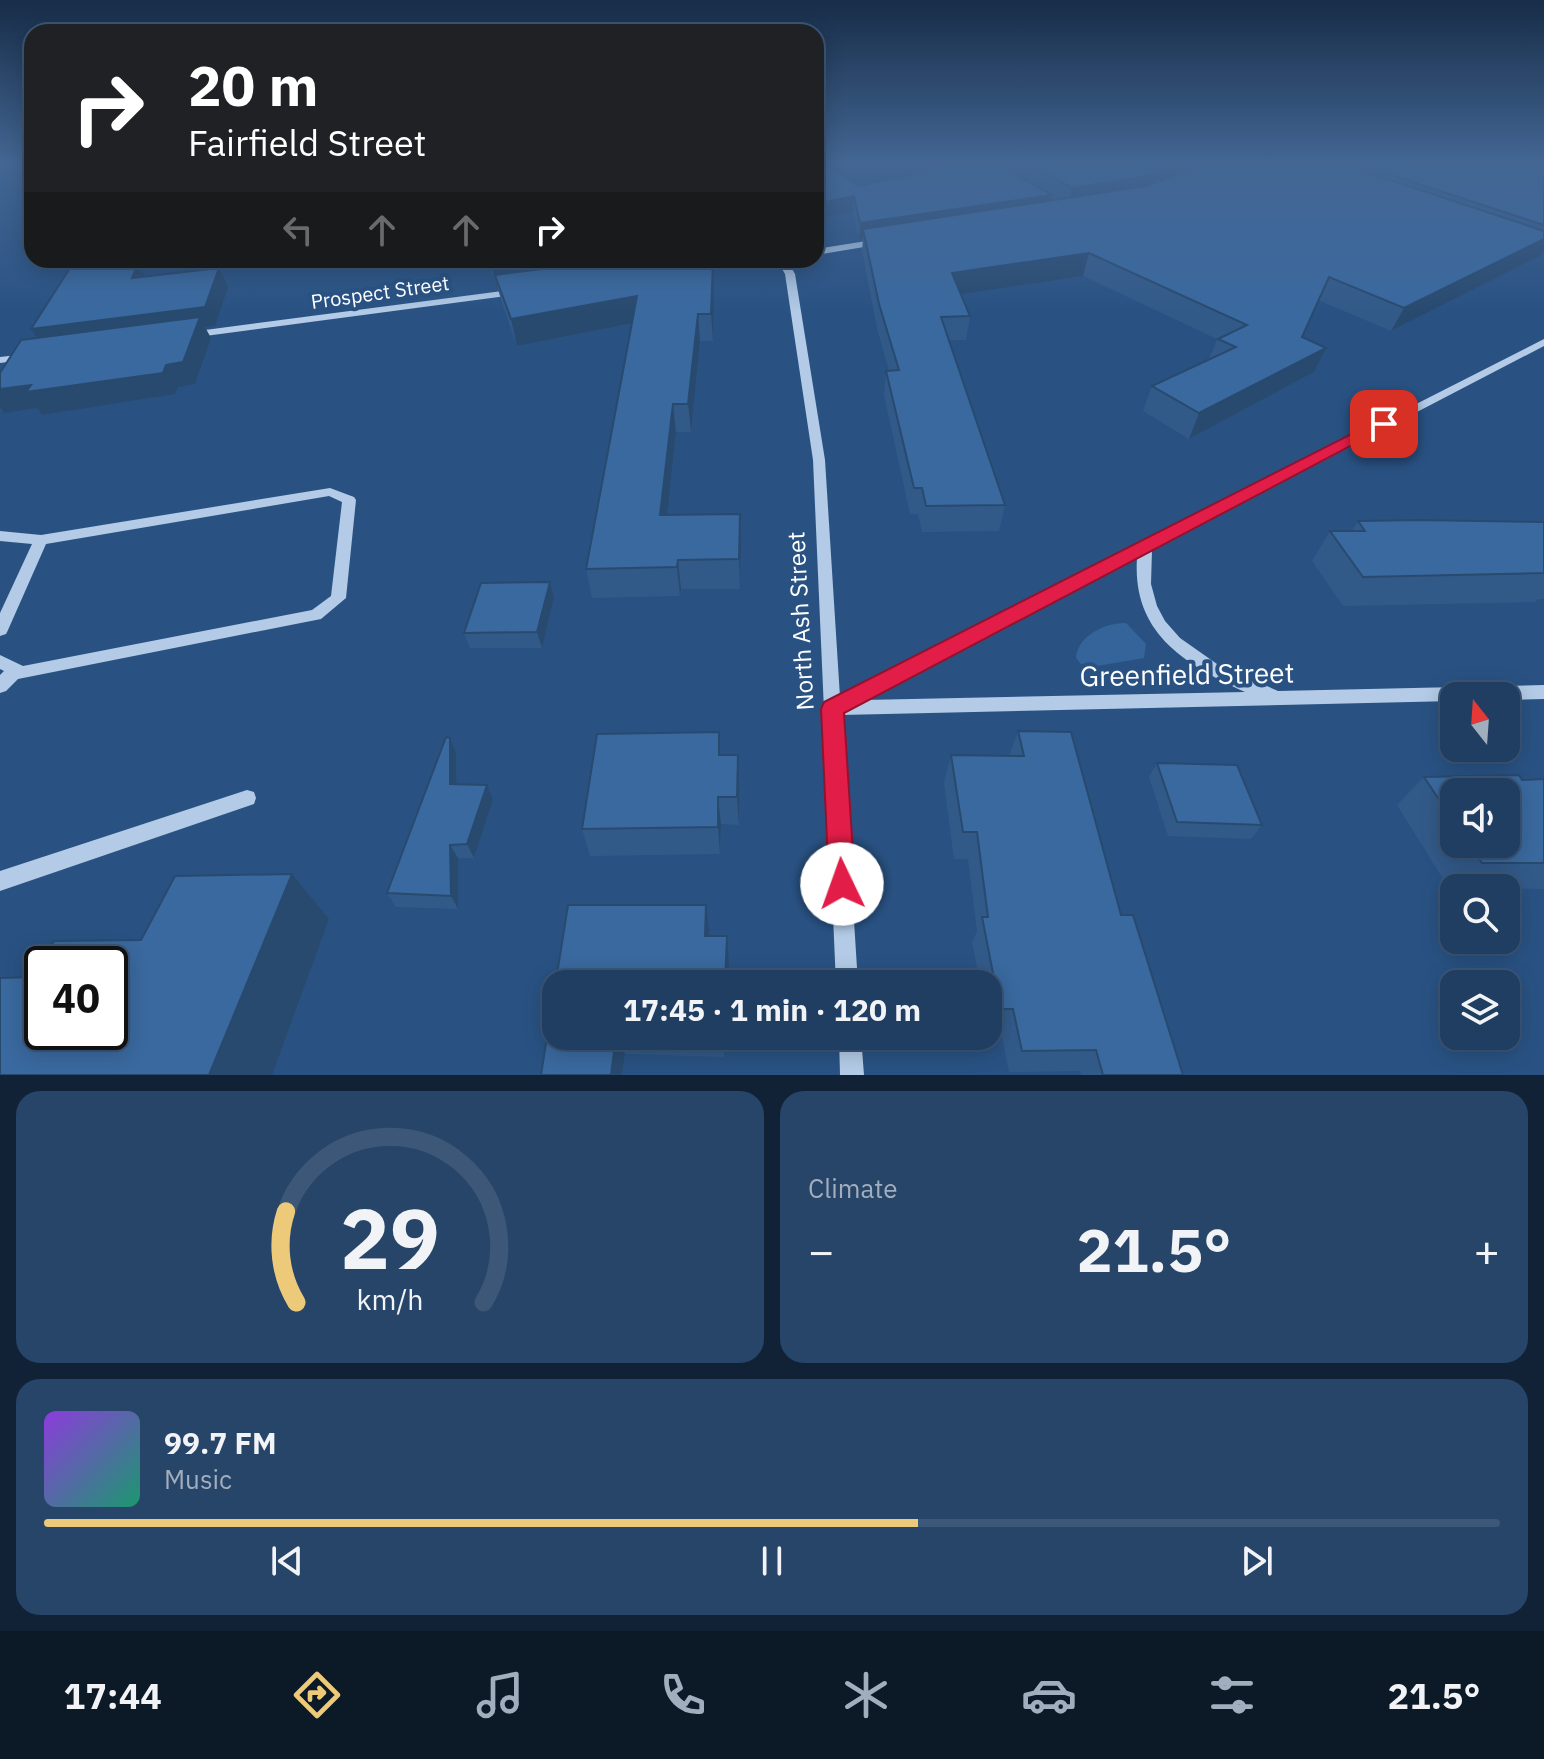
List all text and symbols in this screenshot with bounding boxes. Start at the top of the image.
text: 20 m [188,49,318,121]
icon: right [56,56,160,160]
text: Fairfield Street [188,119,426,166]
icon: left [276,208,320,252]
icon: ahead [360,208,404,252]
icon: ahead [444,208,488,252]
icon: right [528,208,572,252]
street label: Prospect Street [309,269,451,315]
pin [1350,390,1418,458]
icon: arrive [1362,402,1406,446]
street label: North Ash Street [779,531,821,711]
street label: Greenfield Street [1079,654,1295,694]
north arrow [1440,682,1520,762]
map controls [1440,682,1520,1050]
button: sound [1440,778,1520,858]
position arrow [800,842,884,926]
button: search [1440,874,1520,954]
speed limit sign: 40 [24,946,128,1050]
button: layers [1440,970,1520,1050]
text: 17:45 · 1 min · 120 m [623,990,921,1029]
text: Climate [808,1171,898,1205]
text: 29 [340,1184,440,1292]
text: 21.5° [1077,1210,1231,1289]
text: − [808,1222,834,1279]
text: + [1474,1222,1500,1279]
text: km/h [356,1281,424,1318]
text: 99.7 FM [164,1423,277,1462]
text: Music [164,1462,232,1496]
icon: previous [265,1539,309,1583]
icon: pause [750,1539,794,1583]
icon: next [1235,1539,1279,1583]
icon: directions [289,1667,345,1723]
icon: music [472,1667,528,1723]
icon: phone [655,1667,711,1723]
icon: climate [838,1667,894,1723]
icon: car [1021,1667,1077,1723]
icon: filters [1204,1667,1260,1723]
text: 17:44 [64,1672,162,1719]
text: 21.5° [1387,1672,1480,1719]

